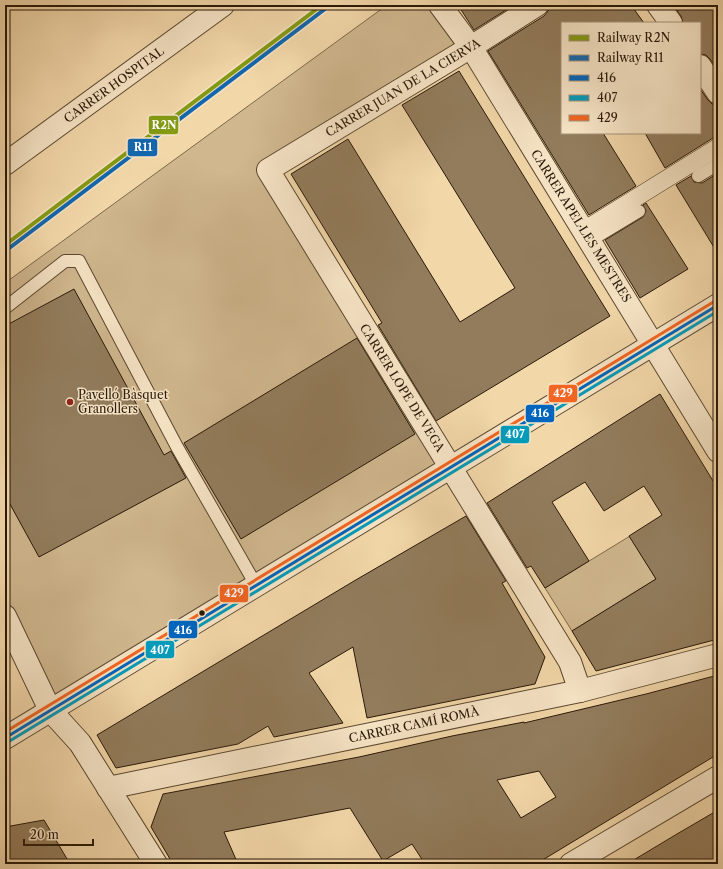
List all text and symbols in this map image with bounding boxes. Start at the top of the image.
legend [561,22,701,134]
text: Railway R2N [597,30,671,45]
street label: CARRER JUAN DE LA CIERVA [323,35,484,140]
street label: CARRER HOSPITAL [61,43,167,126]
text: Railway R11 [597,50,664,65]
text: 416 [597,70,616,85]
text: 407 [597,90,618,105]
text: 429 [597,110,618,125]
line badge: R2N [148,115,179,135]
text: R2N [152,118,177,132]
line badge: R11 [127,138,158,157]
text: R11 [134,140,152,154]
street label: CARRER APEL·LES MESTRES [528,147,635,305]
street label: CARRER LOPE DE VEGA [357,321,449,456]
line badge: 429 [548,384,578,403]
text: 429 [553,386,573,400]
place label: Pavelló Bàsquet Granollers [78,387,169,416]
marker: Pavelló Bàsquet Granollers [65,397,75,407]
line badge: 416 [525,404,555,423]
text: 416 [531,406,549,420]
line badge: 407 [500,425,530,444]
text: 407 [505,427,525,441]
line badge: 429 [219,584,249,603]
text: 429 [224,586,244,600]
unlabelled marker [197,608,207,618]
line badge: 416 [168,620,198,639]
text: 416 [174,623,192,637]
line badge: 407 [145,640,175,659]
text: 407 [150,643,170,657]
street label: CARRER CAMÍ ROMÀ [347,702,482,746]
scale bar [24,821,93,847]
text: 20 m [30,827,59,842]

